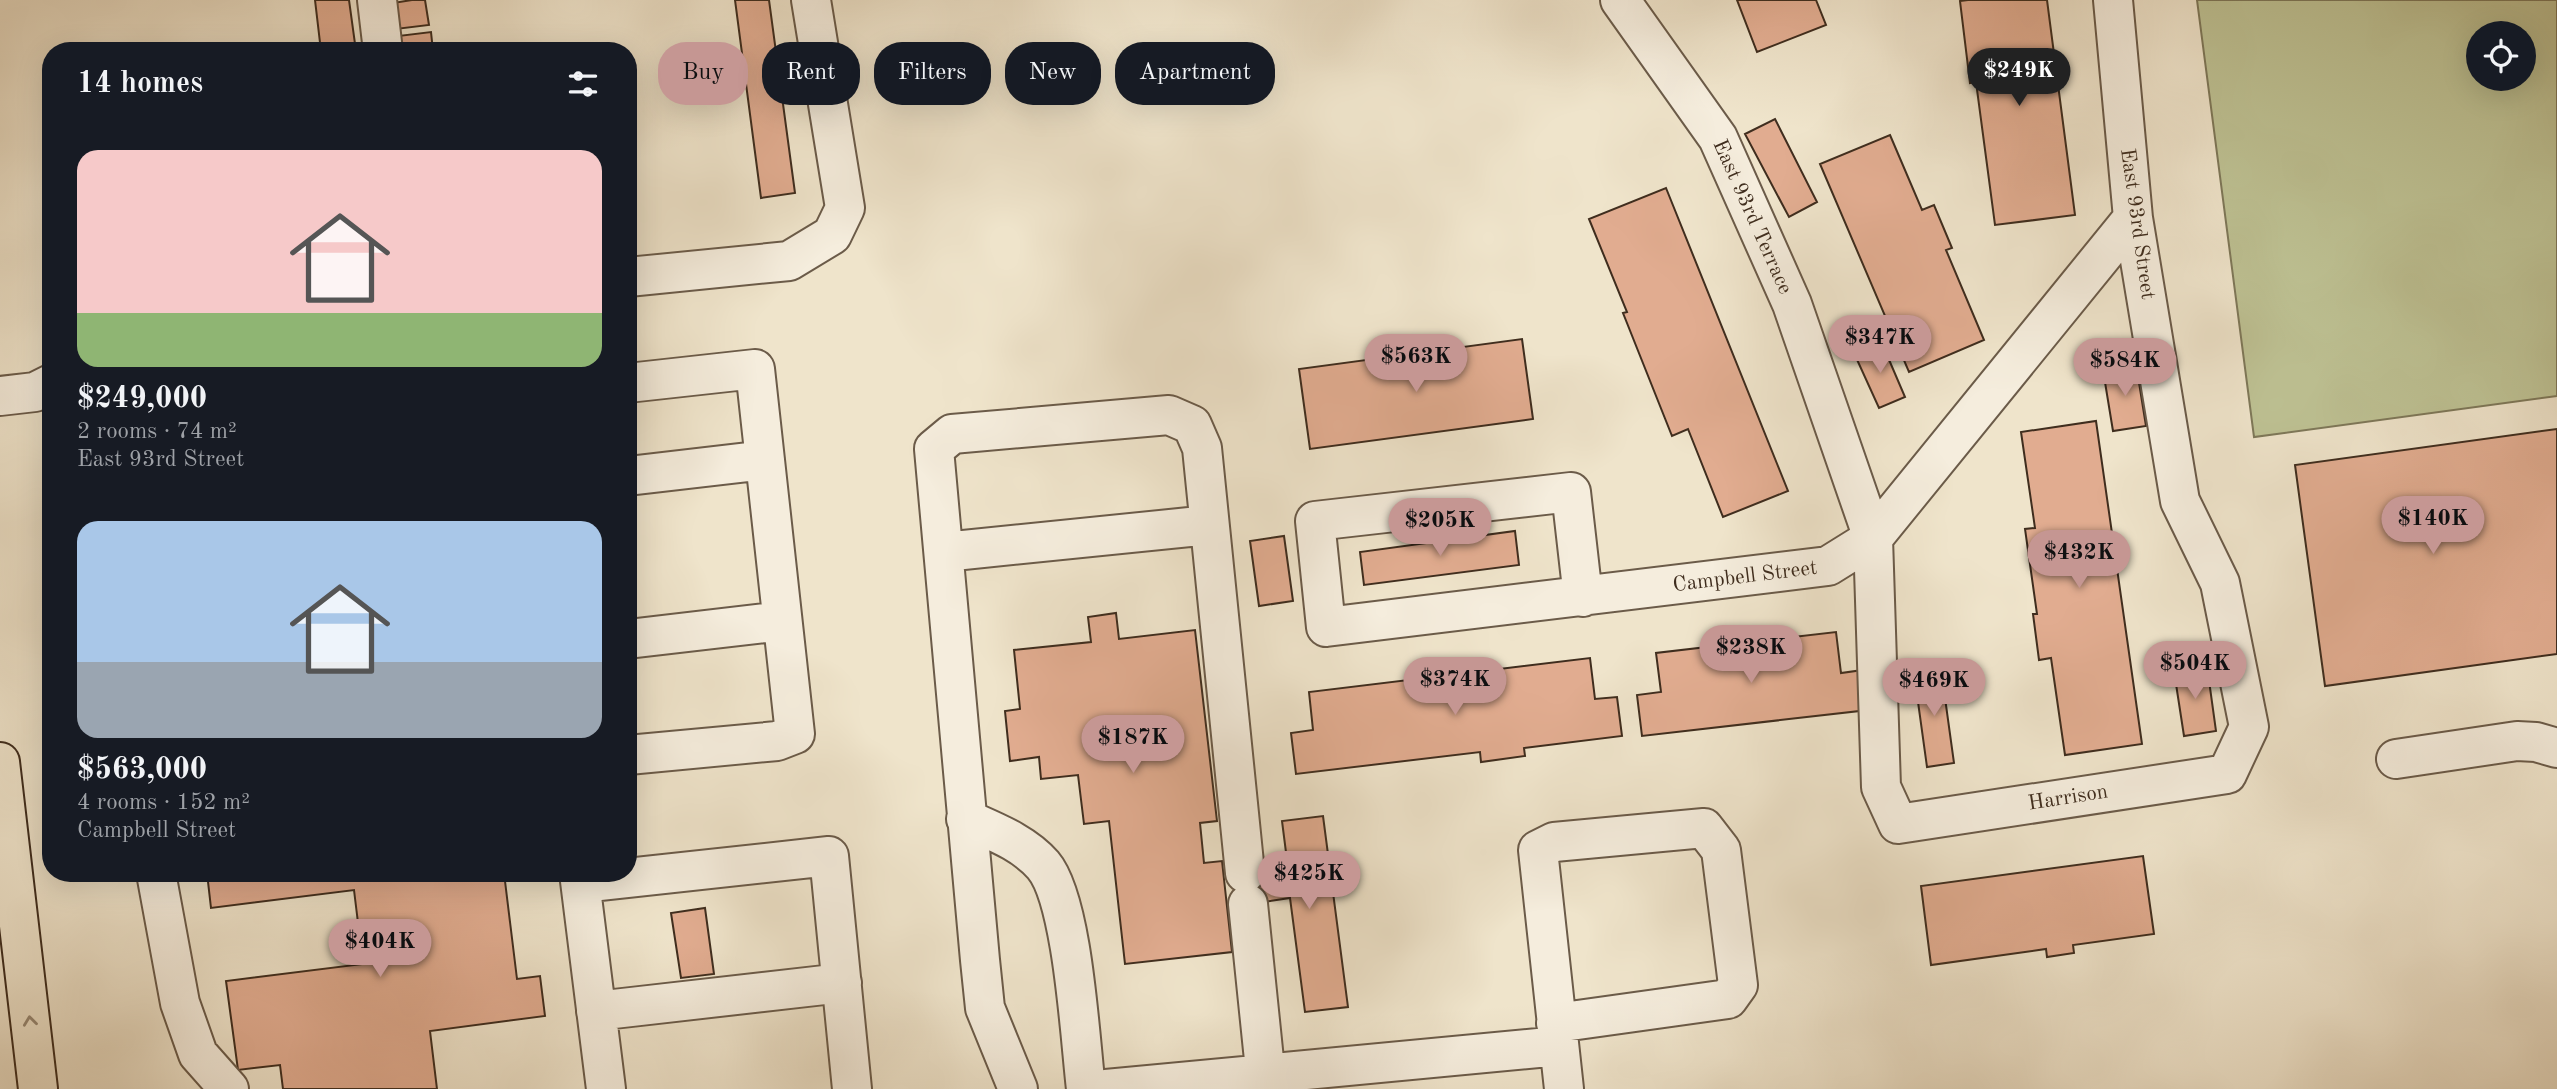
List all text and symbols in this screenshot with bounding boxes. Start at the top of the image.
map controls [2466,21,2536,91]
button: locate [2466,21,2536,91]
chip: Buy [658,42,748,105]
chip: Rent [762,42,860,105]
chip: Filters [874,42,991,105]
chip: New [1005,42,1101,105]
chip: Apartment [1115,42,1275,105]
pin: $249K [1970,48,2068,108]
text: $249K [1983,59,2055,82]
icon: filters [564,65,602,103]
text: 14 homes [77,69,203,99]
street label: East 93rd Terrace [1709,137,1795,297]
street label: East 93rd Street [2116,147,2158,301]
icon: home [277,195,403,321]
pin: $347K [1831,316,1929,375]
text: $347K [1844,326,1916,349]
pin: $563K [1367,334,1465,394]
pin: $584K [2076,338,2174,398]
text: $563K [1380,345,1452,368]
text: $584K [2089,349,2161,372]
text: $249,000 [77,384,207,414]
text: 2 rooms · 74 m² [77,420,237,443]
text: East 93rd Street [77,448,244,471]
pin: $140K [2384,496,2482,556]
pin: $205K [1391,498,1489,558]
text: $140K [2397,507,2469,530]
text: $205K [1404,509,1476,532]
pin: $432K [2030,530,2128,590]
text: $432K [2043,541,2115,564]
street label: Campbell Street [1672,558,1818,596]
icon: home [277,566,403,692]
pin: $238K [1702,626,1800,685]
text: $238K [1715,636,1787,659]
pin: $504K [2146,642,2244,701]
text: $504K [2159,652,2231,675]
pin: $374K [1406,658,1504,717]
pin: $469K [1885,658,1983,718]
text: $374K [1419,668,1491,691]
text: $469K [1898,669,1970,692]
pin: $187K [1084,716,1182,775]
text: $187K [1097,726,1169,749]
text: $563,000 [77,755,207,785]
street label: Harrison [2027,781,2109,815]
text: 4 rooms · 152 m² [77,791,250,814]
text: Campbell Street [77,819,236,842]
pin: $425K [1260,852,1358,911]
text: $425K [1273,862,1345,885]
pin: $404K [331,920,429,979]
text: $404K [344,930,416,953]
one-way arrow [23,1015,38,1027]

